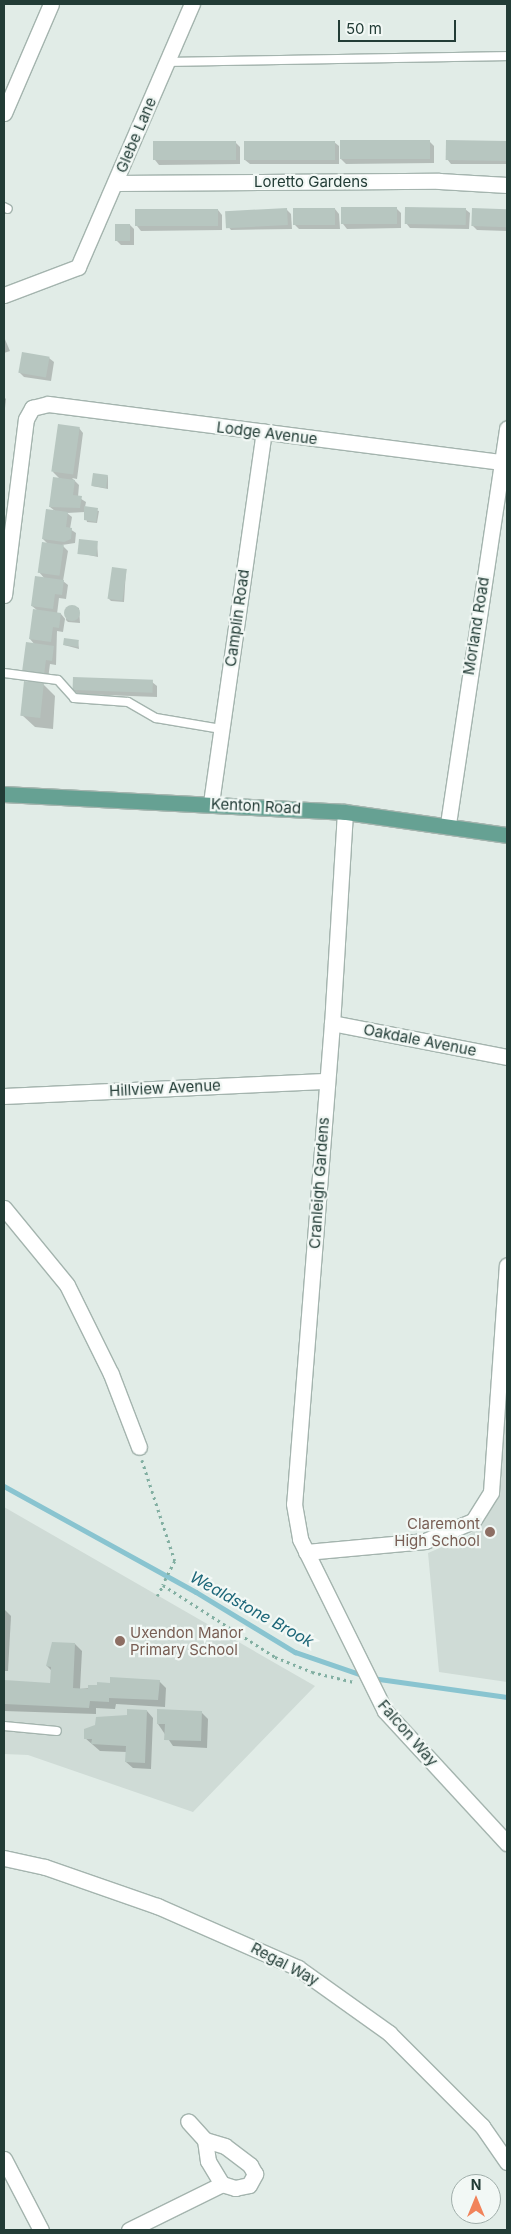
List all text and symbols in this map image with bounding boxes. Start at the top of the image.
scale bar [341,10,458,42]
text: 50 m [346,19,382,38]
street label: Glebe Lane [112,95,160,175]
street label: Loretto Gardens [254,173,368,191]
street label: Lodge Avenue [216,418,318,448]
street label: Camplin Road [221,568,253,668]
street label: Morland Road [459,576,493,676]
street label: Kenton Road [211,795,301,817]
street label: Oakdale Avenue [362,1020,478,1060]
street label: Hillview Avenue [109,1076,221,1100]
street label: Cranleigh Gardens [305,1117,333,1249]
place label: Claremont High School [394,1514,480,1549]
marker: Claremont High School [484,1526,496,1538]
water label: Wealdstone Brook [187,1567,317,1651]
place label: Uxendon Manor Primary School [130,1623,243,1658]
marker: Uxendon Manor Primary School [114,1635,126,1647]
street label: Falcon Way [374,1696,442,1770]
street label: Regal Way [248,1939,322,1989]
north arrow [451,2174,501,2224]
text: N [471,2176,481,2193]

